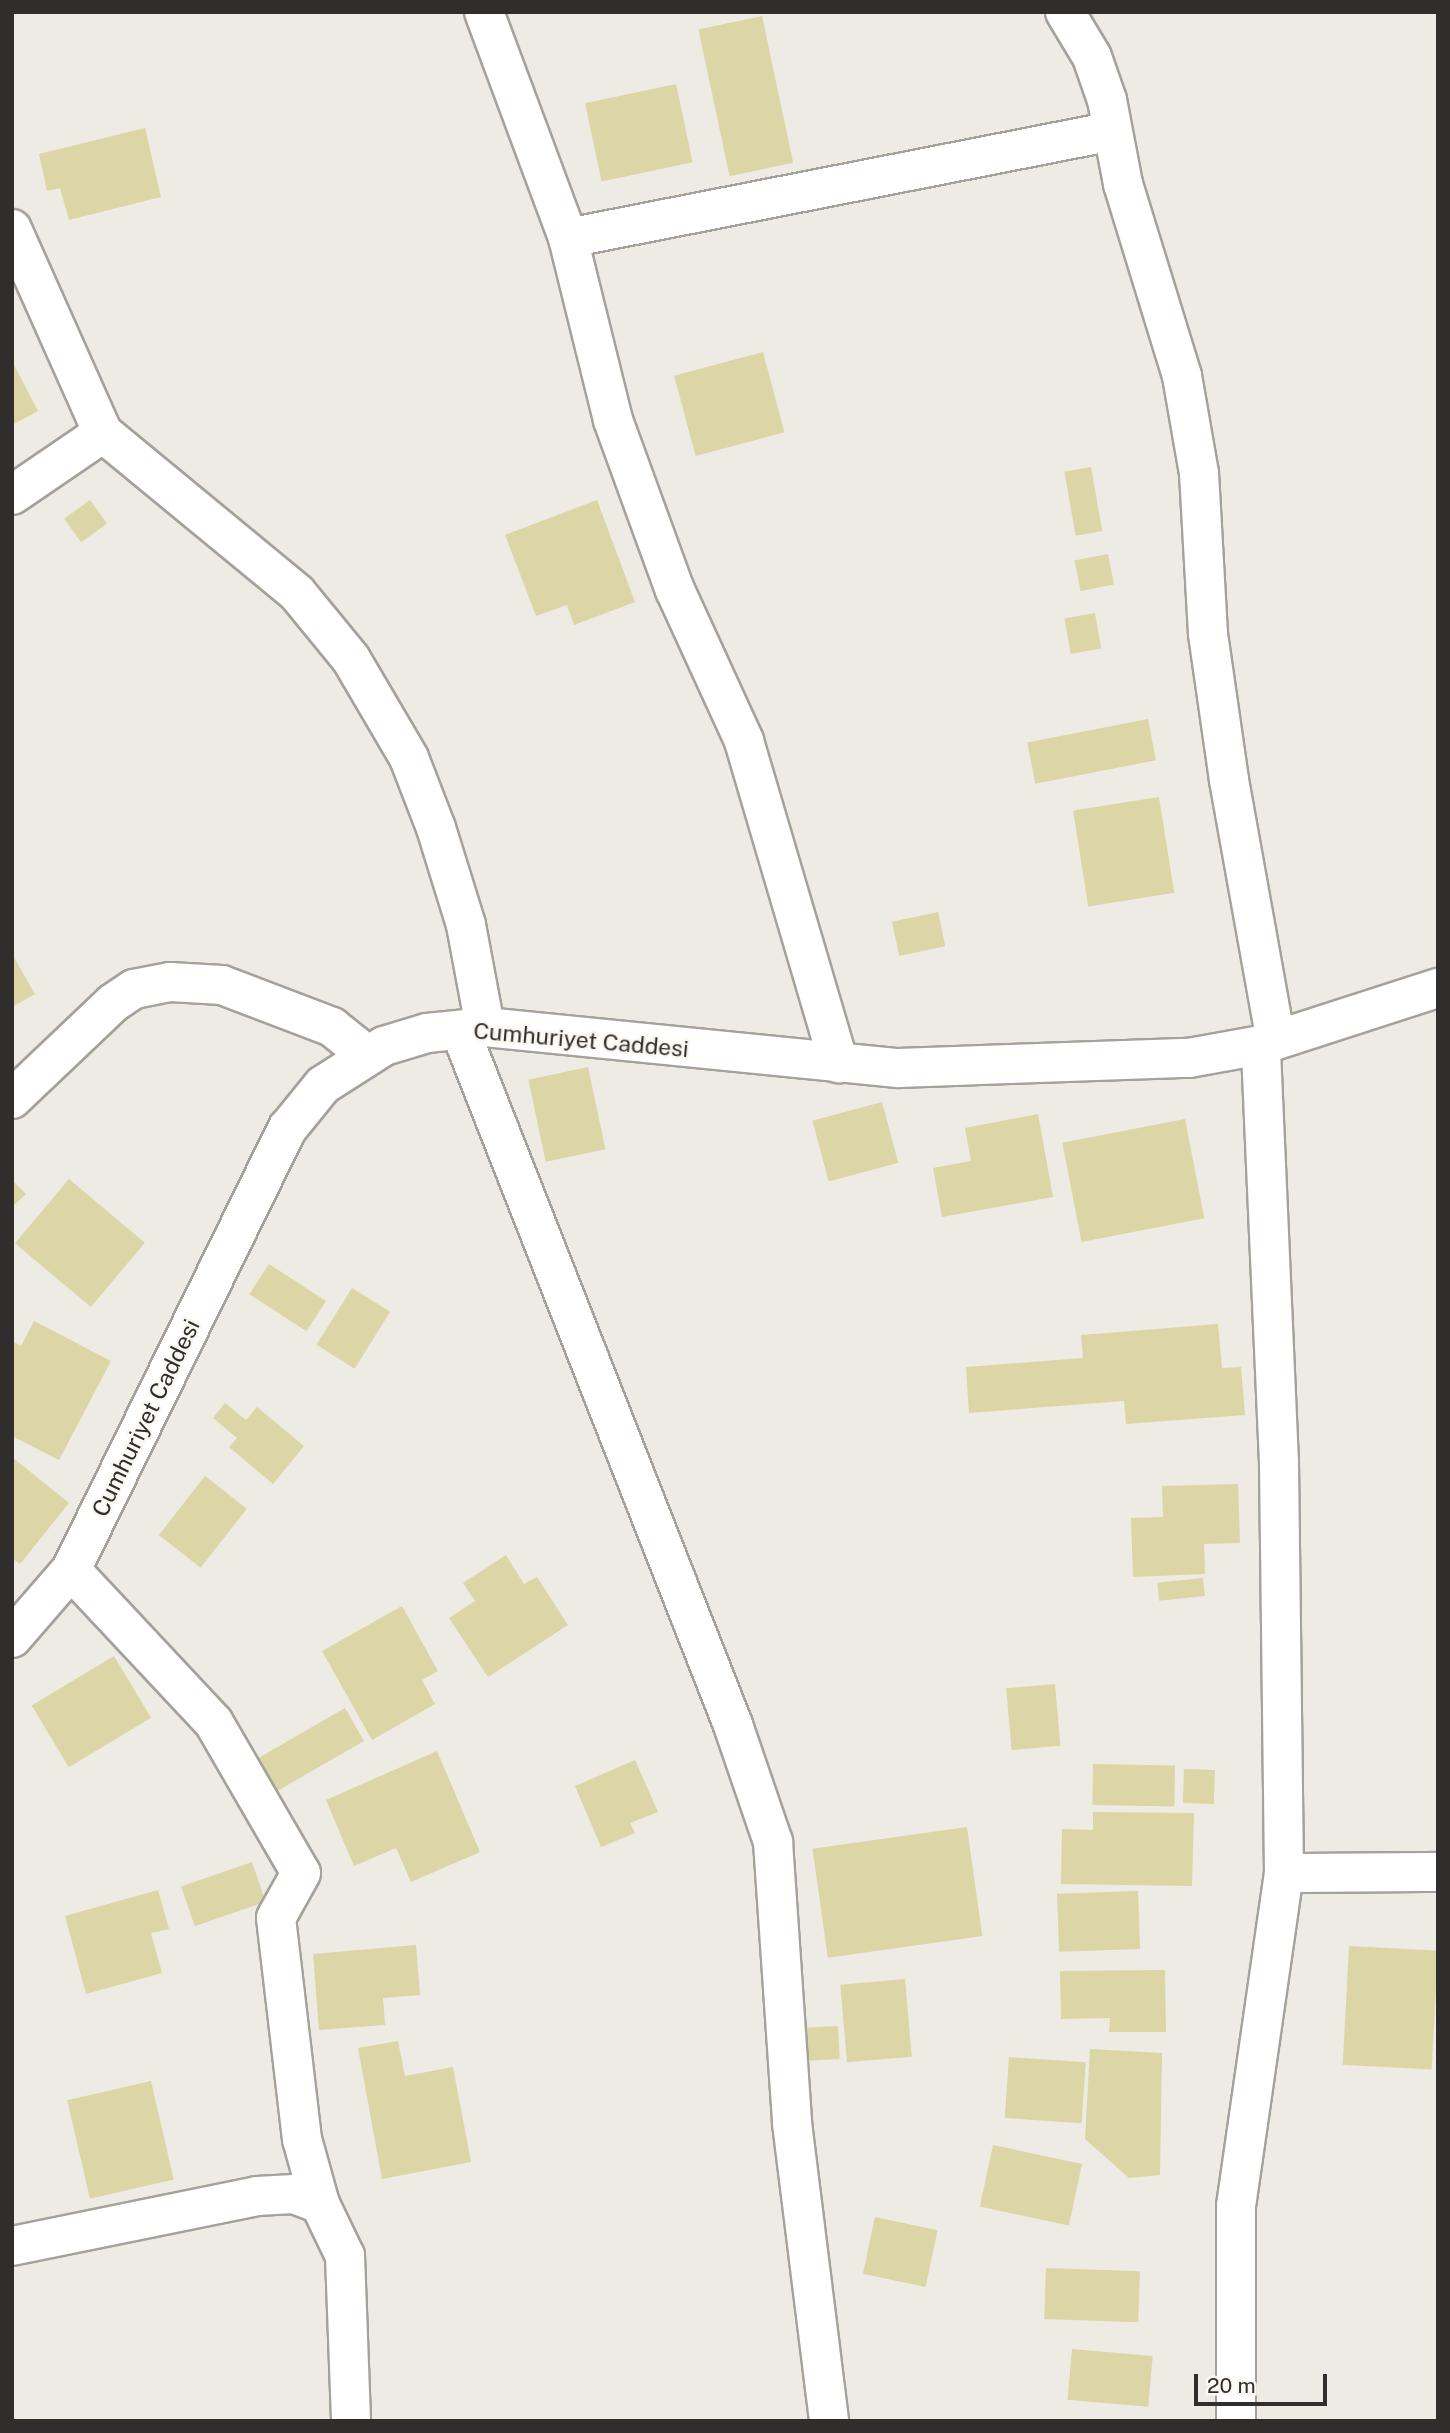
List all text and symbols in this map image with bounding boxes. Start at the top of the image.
street label: Cumhuriyet Caddesi [472,1017,690,1063]
street label: Cumhuriyet Caddesi [86,1315,206,1521]
scale bar [1198,2360,1331,2404]
text: 20 m [1207,2373,1256,2398]

